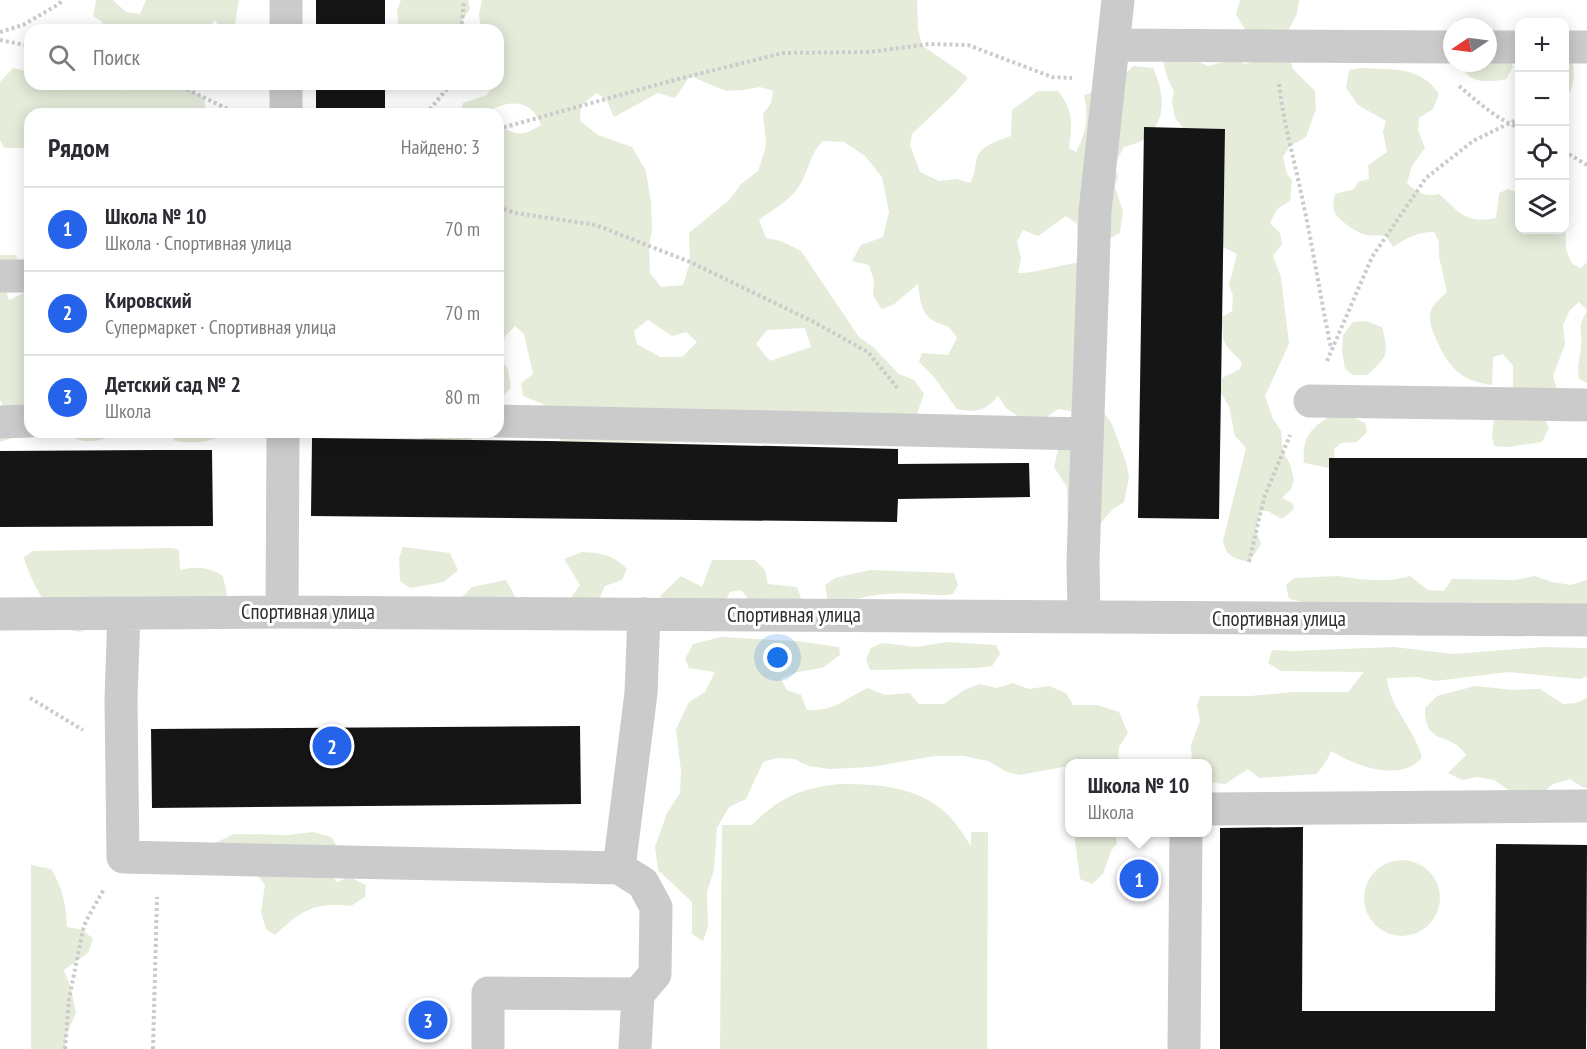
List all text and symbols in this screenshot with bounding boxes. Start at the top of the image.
north arrow [1443,18,1497,72]
map controls [1515,18,1569,234]
button: + [1515,18,1569,72]
search box [24,24,504,90]
icon: search [45,41,78,74]
text: Поиск [93,43,140,71]
button: − [1515,72,1569,126]
button: locate [1515,126,1569,180]
text: Рядом [48,131,109,164]
text: Найдено: 3 [401,134,480,160]
button: layers [1515,180,1569,234]
text: Школа № 10 [105,202,207,230]
text: 1 [63,216,72,242]
text: 70 m [445,216,480,242]
text: Школа · Спортивная улица [105,230,292,256]
text: Кировский [105,286,192,314]
text: 2 [63,300,72,326]
text: 70 m [445,300,480,326]
text: Супермаркет · Спортивная улица [105,314,336,340]
text: Детский сад № 2 [105,370,241,398]
text: 3 [63,384,72,410]
text: 80 m [445,384,480,410]
text: Школа [105,398,151,424]
street label: Спортивная улица [241,598,375,625]
street label: Спортивная улица [727,601,861,628]
street label: Спортивная улица [1212,605,1346,632]
your location [763,643,792,672]
pin: 2 [312,724,352,768]
popup [1065,759,1212,837]
text: Школа № 10 [1088,771,1189,799]
text: Школа [1088,799,1134,825]
pin: 1 [1120,856,1158,902]
pin: 3 [408,998,448,1042]

